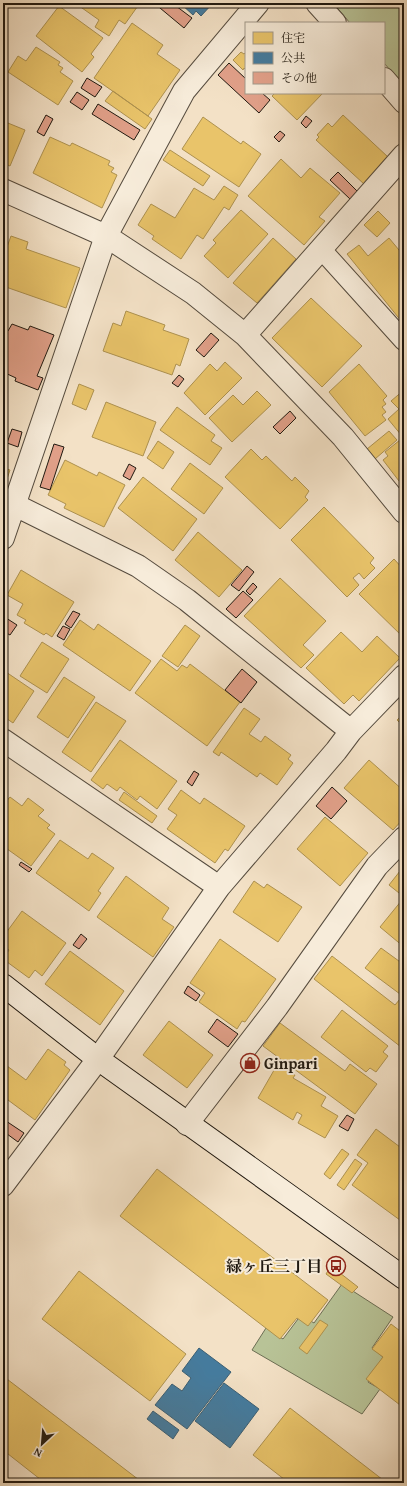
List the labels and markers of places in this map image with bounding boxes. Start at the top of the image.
place label: Ginpari [264,1051,318,1075]
shop icon: Ginpari [239,1052,261,1074]
place label: 緑ヶ丘三丁目 [226,1254,322,1278]
bus stop icon: 緑ヶ丘三丁目 [325,1255,347,1277]

